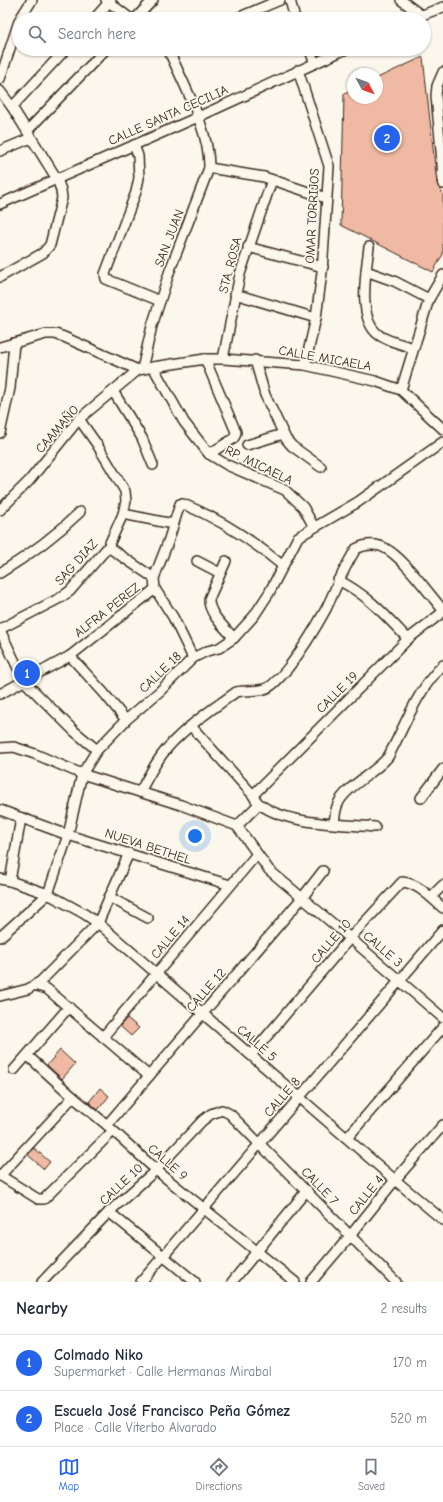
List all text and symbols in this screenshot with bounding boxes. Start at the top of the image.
search box [12,12,431,56]
icon: search [26,23,48,45]
text: Search here [58,25,136,43]
north arrow [347,68,383,104]
street label: CALLE SANTA CECILIA [106,82,231,148]
pin: 2 [374,123,400,153]
street label: OMAR TORRIJOS [302,168,322,264]
street label: SAN. JUAN [151,207,187,269]
street label: STA. ROSA [215,235,245,295]
street label: CALLE MICAELA [278,342,373,374]
street label: CAAMAÑO [31,401,82,456]
street label: RP. MICAELA [223,442,296,488]
street label: SAG DIAZ [52,536,101,588]
street label: ALFRA PEREZ [71,579,143,640]
street label: CALLE 18 [136,648,184,696]
pin: 1 [14,658,40,688]
street label: CALLE 19 [313,668,361,716]
street label: NUEVA BETHEL [103,825,194,867]
your location [185,826,205,846]
street label: CALLE 14 [147,912,193,962]
street label: CALLE 10 [308,916,354,966]
street label: CALLE 3 [360,928,406,970]
street label: CALLE 12 [183,965,229,1015]
street label: CALLE 5 [234,1022,280,1064]
street label: CALLE 8 [261,1074,303,1120]
street label: CALLE 9 [145,1141,191,1183]
street label: CALLE 10 [96,1160,146,1208]
street label: CALLE 7 [298,1164,342,1208]
street label: CALLE 4 [345,1172,387,1218]
text: Nearby [16,1299,67,1318]
text: 2 results [380,1301,427,1316]
text: Colmado Niko [54,1346,143,1364]
text: 1 [26,1355,32,1370]
text: 170 m [393,1355,427,1370]
text: Supermarket · Calle Hermanas Mirabal [54,1364,272,1379]
text: Escuela José Francisco Peña Gómez [54,1402,290,1420]
text: 2 [26,1411,32,1426]
text: 520 m [390,1411,427,1426]
text: Place · Calle Viterbo Alvarado [54,1420,217,1435]
tab: Map [58,1456,80,1493]
tab: Directions [196,1456,242,1493]
tab: Saved [358,1456,385,1493]

